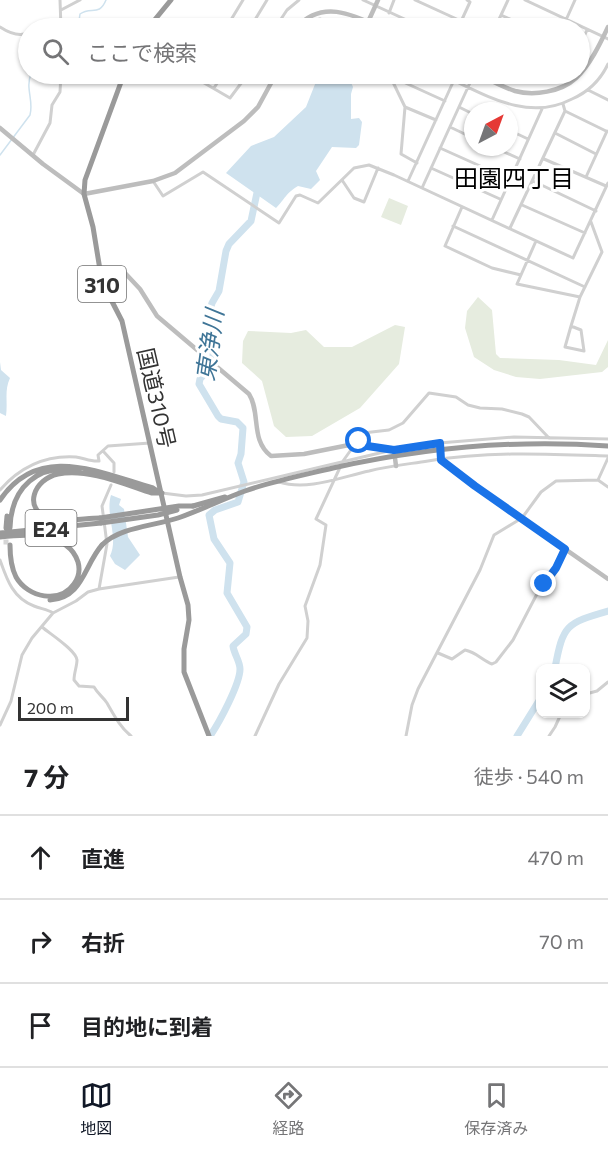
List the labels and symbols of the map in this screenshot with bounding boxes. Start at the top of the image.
north arrow [464,102,518,156]
district label: 田園四丁目 [454,163,574,192]
road number: 310 [78,266,126,302]
water label: 東浄川 [190,304,229,383]
street label: 国道310号 [132,345,182,451]
route start [345,427,371,453]
road number: E24 [26,510,76,546]
route end [530,570,556,596]
scale bar [18,694,129,722]

